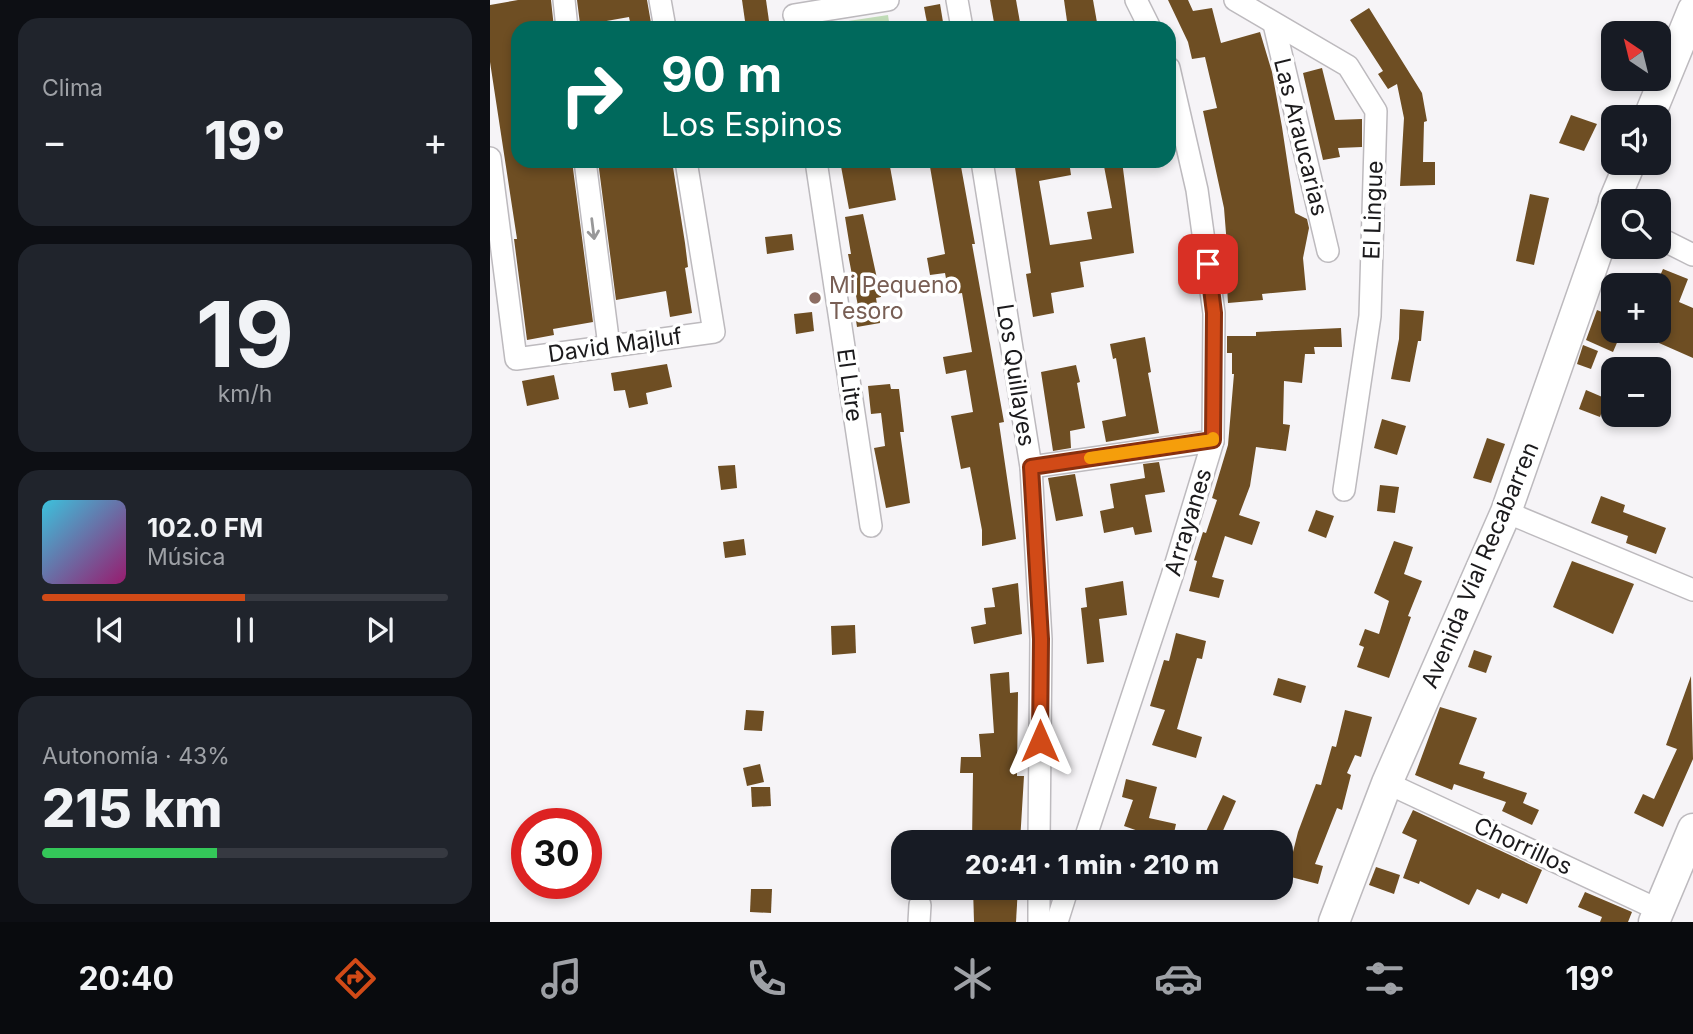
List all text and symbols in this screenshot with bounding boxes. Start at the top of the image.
north arrow [1601,21,1671,91]
map controls [1601,21,1671,427]
text: 90 m [661,45,782,104]
icon: right [546,49,637,140]
street label: Las Araucarias [1268,55,1334,219]
text: Clima [42,74,103,102]
text: Los Espinos [661,105,843,144]
button: sound [1601,105,1671,175]
text: 19° [204,109,286,172]
text: − [42,118,67,164]
text: + [423,118,448,164]
street label: El Lingue [1357,160,1389,260]
button: search [1601,189,1671,259]
one-way arrow [587,217,600,240]
pin [1178,234,1238,294]
icon: arrive [1189,245,1227,283]
place label: Mi Pequeno Tesoro [829,271,958,325]
button: + [1601,273,1671,343]
text: 19 [196,279,294,389]
marker: Mi Pequeno Tesoro [807,290,823,306]
street label: Los Quillayes [991,302,1041,448]
street label: David Majluf [546,322,684,368]
street label: El Litre [831,347,869,423]
button: − [1601,357,1671,427]
text: km/h [218,380,272,408]
street label: Avenida Vial Recabarren [1415,438,1545,692]
street label: Arrayanes [1158,465,1218,579]
text: 102.0 FM [147,512,263,543]
text: Música [147,543,225,571]
icon: previous [91,611,129,649]
icon: pause [226,611,264,649]
icon: next [361,611,399,649]
position arrow [1003,704,1077,778]
text: Autonomía · 43% [42,742,230,770]
text: 215 km [42,777,222,840]
speed limit sign: 30 [511,808,602,899]
street label: Chorrillos [1470,811,1576,881]
text: 20:41 · 1 min · 210 m [965,849,1219,880]
icon: directions [331,954,380,1003]
icon: music [537,954,586,1003]
icon: phone [742,954,791,1003]
icon: climate [948,954,997,1003]
icon: car [1154,954,1203,1003]
icon: filters [1360,954,1409,1003]
text: 20:40 [78,959,174,998]
text: 19° [1565,959,1615,998]

